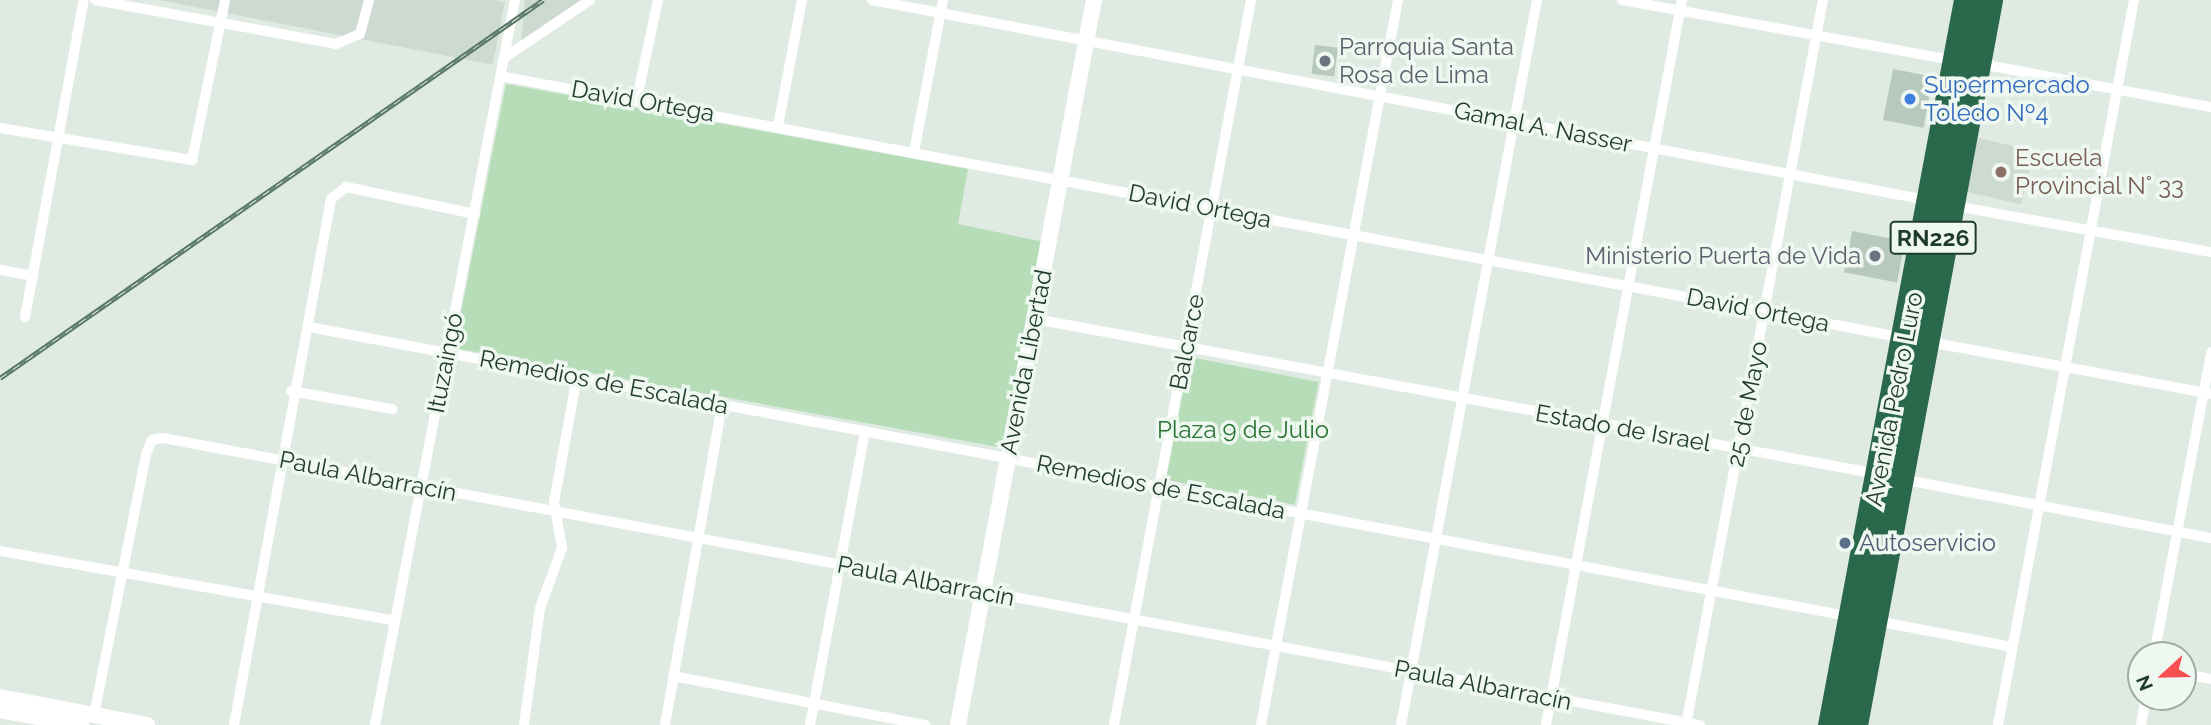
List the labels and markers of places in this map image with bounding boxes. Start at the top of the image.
place label: Parroquia Santa Rosa de Lima [1339,33,1514,89]
marker: Parroquia Santa Rosa de Lima [1317,53,1333,69]
place label: Supermercado Toledo Nº4 [1924,71,2090,127]
marker: Supermercado Toledo Nº4 [1902,91,1918,107]
place label: Escuela Provincial N° 33 [2015,144,2185,200]
marker: Escuela Provincial N° 33 [1993,164,2009,180]
place label: Ministerio Puerta de Vida [1584,242,1861,270]
marker: Ministerio Puerta de Vida [1867,248,1883,264]
place label: Autoservicio [1859,529,1996,557]
marker: Autoservicio [1837,535,1853,551]

